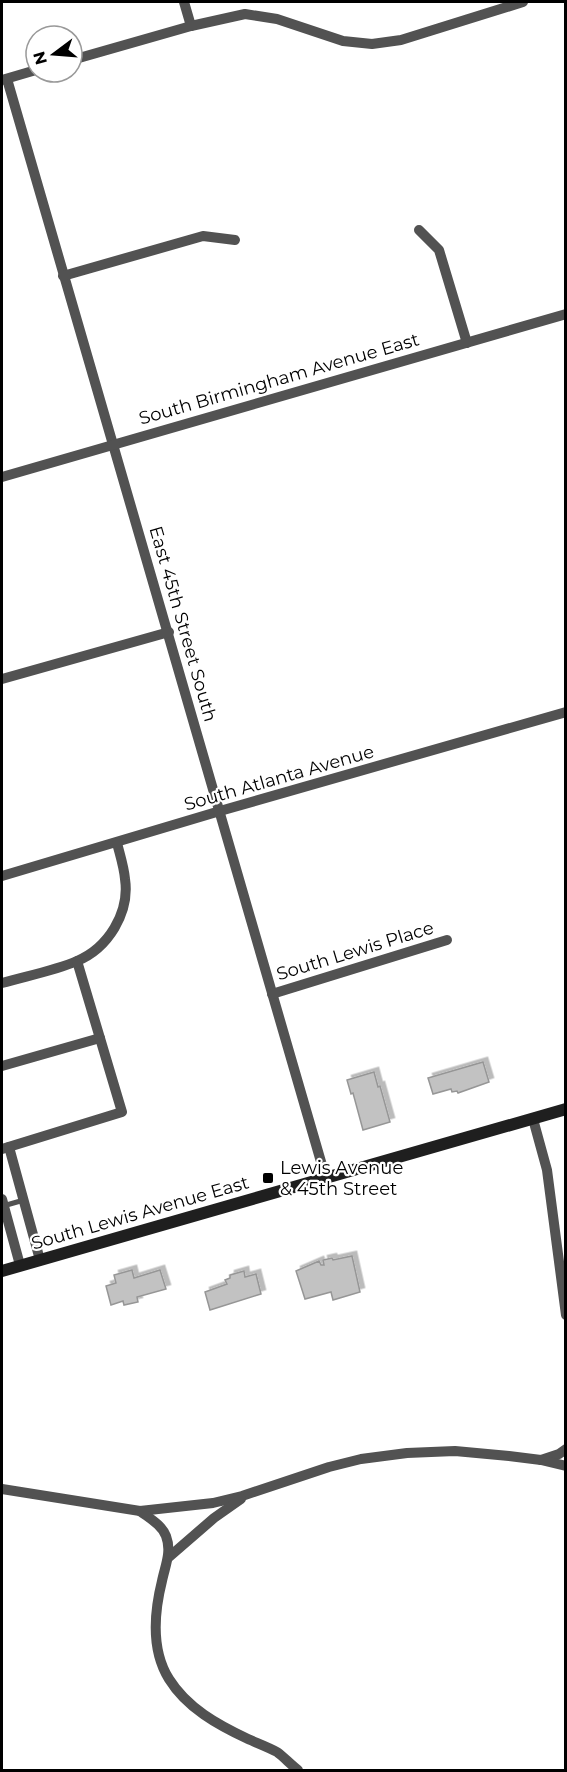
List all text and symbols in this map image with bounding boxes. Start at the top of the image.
north arrow [24,24,84,84]
text: N [29,49,51,67]
street label: South Birmingham Avenue East [136,328,422,430]
street label: East 45th Street South [144,524,222,724]
street label: South Atlanta Avenue [181,740,377,816]
street label: South Lewis Place [274,917,436,985]
place label: Lewis Avenue & 45th Street [280,1157,403,1200]
street label: South Lewis Avenue East [29,1171,251,1255]
marker: Lewis Avenue & 45th Street [261,1171,275,1185]

